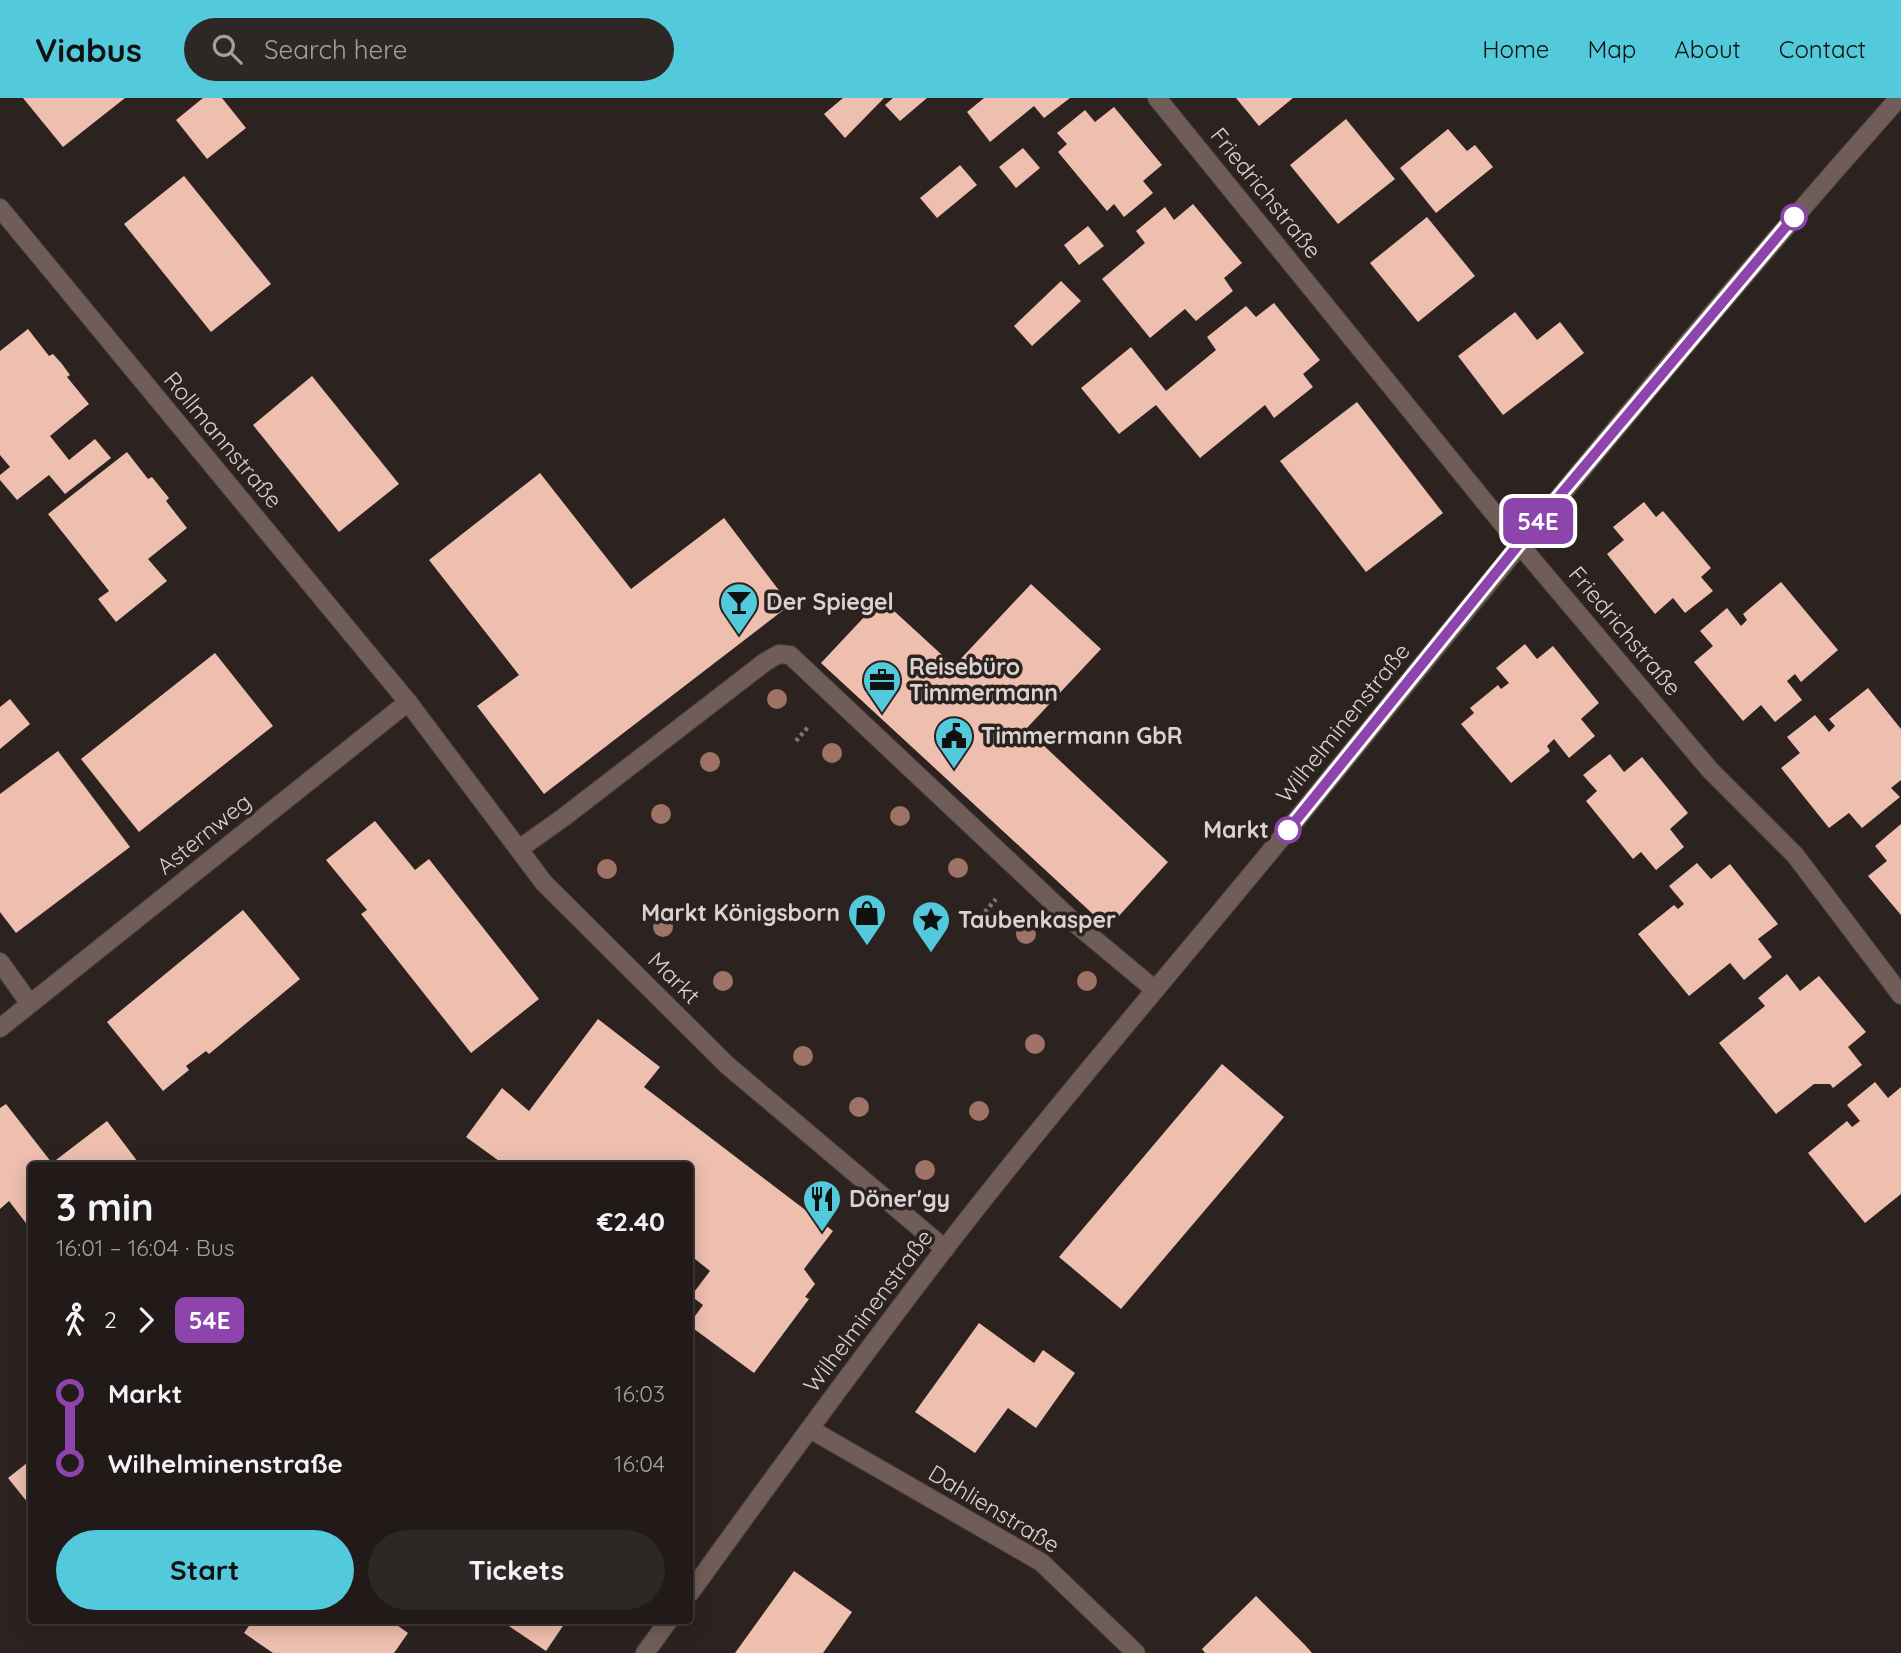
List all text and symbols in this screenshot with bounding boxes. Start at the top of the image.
search box [184,18,674,81]
text: Viabus [35,29,142,70]
icon: search [208,30,246,68]
text: Search here [264,33,407,66]
text: Home [1482,34,1549,64]
text: Map [1587,34,1636,64]
text: About [1674,34,1741,64]
text: Contact [1779,34,1866,64]
street label: Friedrichstraße [1205,121,1328,264]
unlabelled marker [1781,204,1807,230]
street label: Rollmannstraße [158,366,289,514]
line badge: 54E [1498,498,1578,544]
text: 54E [1517,506,1559,536]
street label: Friedrichstraße [1563,560,1688,701]
bar icon: Der Spiegel [718,581,760,636]
place label: Der Spiegel [766,587,894,616]
street label: Wilhelminenstraße [1269,637,1416,808]
place label: Reisebüro Timmermann [909,652,1058,707]
office icon: Reisebüro Timmermann [861,659,903,714]
public building icon: Timmermann GbR [933,715,975,770]
place label: Timmermann GbR [981,721,1183,750]
street label: Asternweg [151,787,257,880]
place label: Markt [1203,815,1269,844]
marker: Markt [1275,817,1301,843]
shop icon: Markt Königsborn [846,892,888,947]
place label: Markt Königsborn [641,898,840,927]
place icon: Taubenkasper [910,899,952,954]
place label: Taubenkasper [958,905,1116,934]
street label: Markt [642,946,707,1010]
restaurant icon: Döner'gy [801,1178,843,1233]
text: 3 min [56,1183,154,1231]
place label: Döner'gy [849,1184,950,1213]
text: €2.40 [597,1205,665,1238]
street label: Wilhelminenstraße [797,1223,939,1398]
text: 16:01 – 16:04 · Bus [56,1233,235,1262]
icon: walk [56,1301,94,1339]
icon: forward [127,1301,165,1339]
text: 2 [104,1305,117,1334]
text: 54E [189,1305,230,1335]
text: Markt [108,1377,182,1410]
text: 16:03 [614,1379,665,1408]
text: Wilhelminenstraße [108,1447,343,1480]
text: 16:04 [614,1449,665,1478]
street label: Dahlienstraße [923,1458,1065,1559]
button: Start [56,1530,354,1610]
button: Tickets [368,1530,665,1610]

